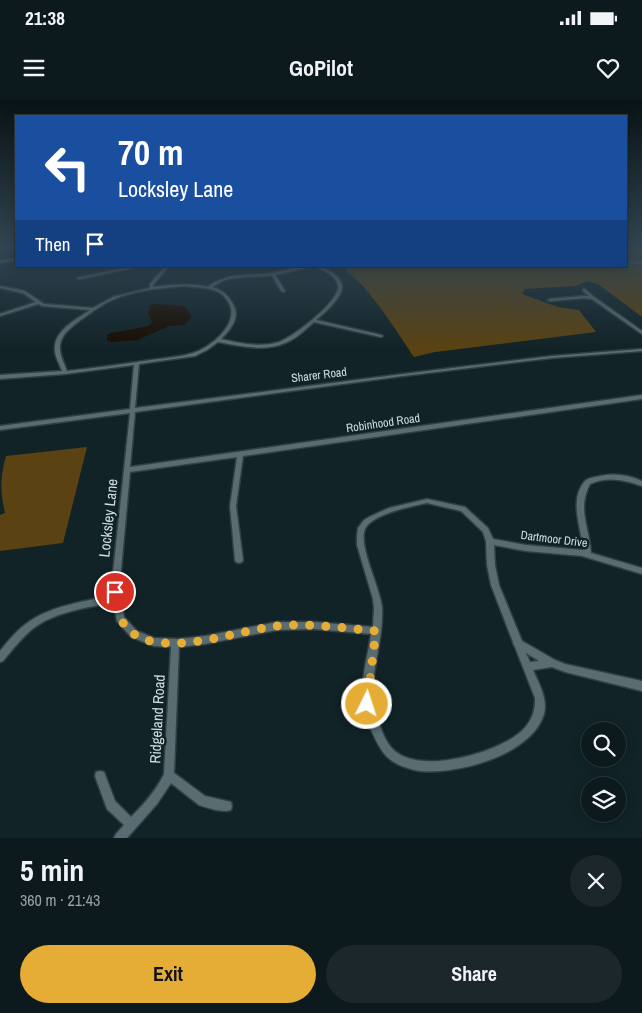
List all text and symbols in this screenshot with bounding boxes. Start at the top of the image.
text: 21:38 [25,5,65,31]
text: GoPilot [289,53,353,83]
icon: menu [20,54,48,82]
icon: heart [594,54,622,82]
text: 70 m [118,129,183,176]
icon: left [35,135,100,200]
text: Locksley Lane [118,174,233,204]
icon: arrive [81,230,109,258]
text: Then [35,231,71,257]
street label: Sharer Road [290,364,348,386]
street label: Robinhood Road [345,410,421,436]
street label: Locksley Lane [93,478,123,558]
street label: Dartmoor Drive [520,527,588,551]
pin [94,571,136,613]
icon: arrive [101,578,129,606]
street label: Ridgeland Road [144,674,170,764]
position arrow [340,677,392,729]
map controls [581,722,626,822]
button: search [581,722,626,767]
button: layers [581,777,626,822]
text: 5 min [20,850,84,890]
button: close [570,855,622,907]
text: 360 m · 21:43 [20,889,100,911]
button: Exit [20,945,316,1003]
button: Share [326,945,622,1003]

